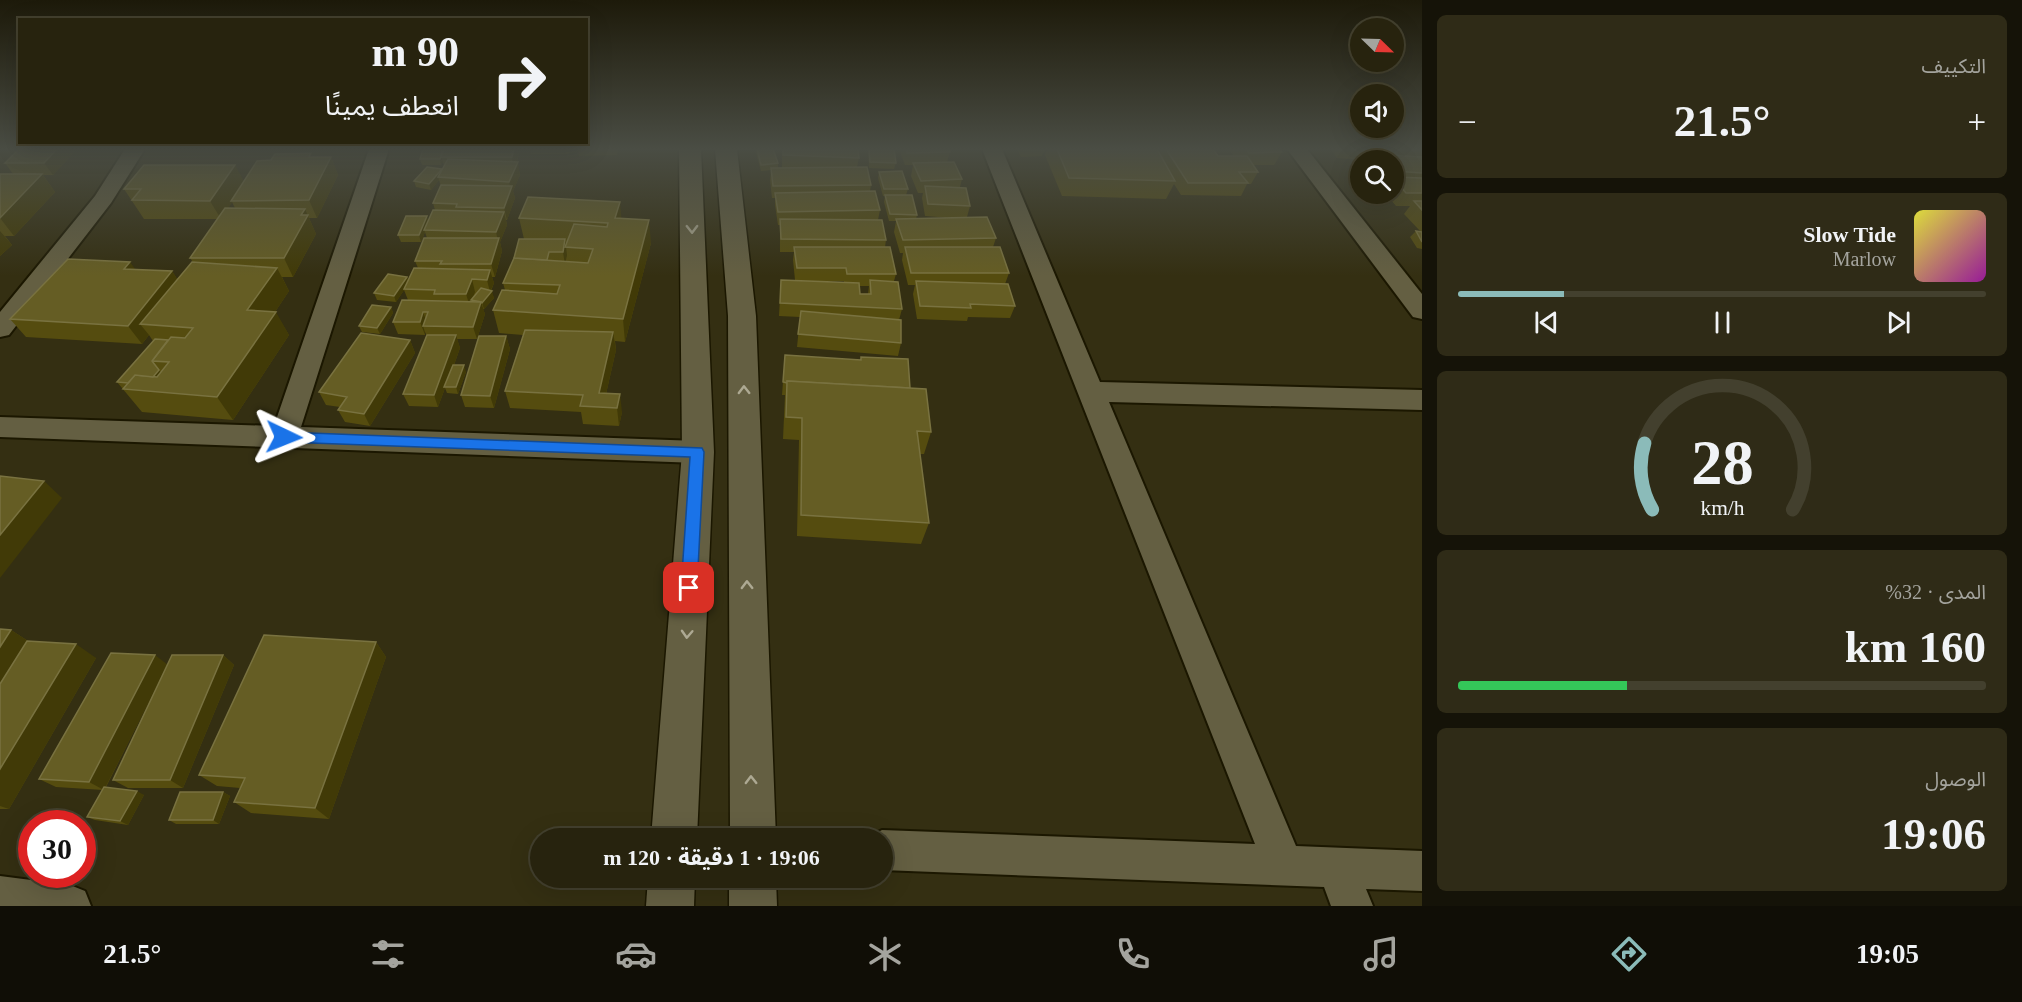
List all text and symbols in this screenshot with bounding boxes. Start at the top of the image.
north arrow [1350,18,1404,72]
map controls [1350,18,1404,204]
text: 90 m [372,29,459,75]
icon: right [480,42,558,120]
text: التكييف [1922,55,1986,77]
button: sound [1350,84,1404,138]
text: انعطف يمينًا [325,91,459,121]
text: 21.5° [1674,96,1770,146]
text: − [1458,104,1477,140]
text: + [1967,104,1986,140]
button: search [1350,150,1404,204]
text: Slow Tide [1803,222,1896,247]
one-way arrow [686,224,698,233]
text: Marlow [1833,248,1896,270]
icon: previous [1530,306,1563,339]
icon: pause [1706,306,1739,339]
icon: next [1882,306,1915,339]
one-way arrow [737,386,750,395]
position arrow [252,405,316,469]
text: 28 [1691,428,1753,497]
text: km/h [1700,496,1744,520]
pin [663,562,714,613]
icon: arrive [672,571,705,604]
one-way arrow [741,581,754,590]
text: المدى · 32% [1885,581,1986,603]
text: 160 km [1845,622,1986,672]
one-way arrow [680,629,693,638]
text: الوصول [1925,768,1986,790]
one-way arrow [745,776,758,785]
text: 19:06 [1881,809,1986,859]
speed limit sign: 30 [18,810,96,888]
text: 19:06 · 1 دقيقة · 120 m [603,845,820,870]
icon: filters [367,933,409,975]
icon: car [615,933,657,975]
icon: climate [864,933,906,975]
icon: phone [1112,933,1154,975]
icon: music [1360,933,1402,975]
icon: directions [1608,933,1650,975]
text: 21.5° [103,939,161,969]
text: 19:05 [1856,939,1919,969]

